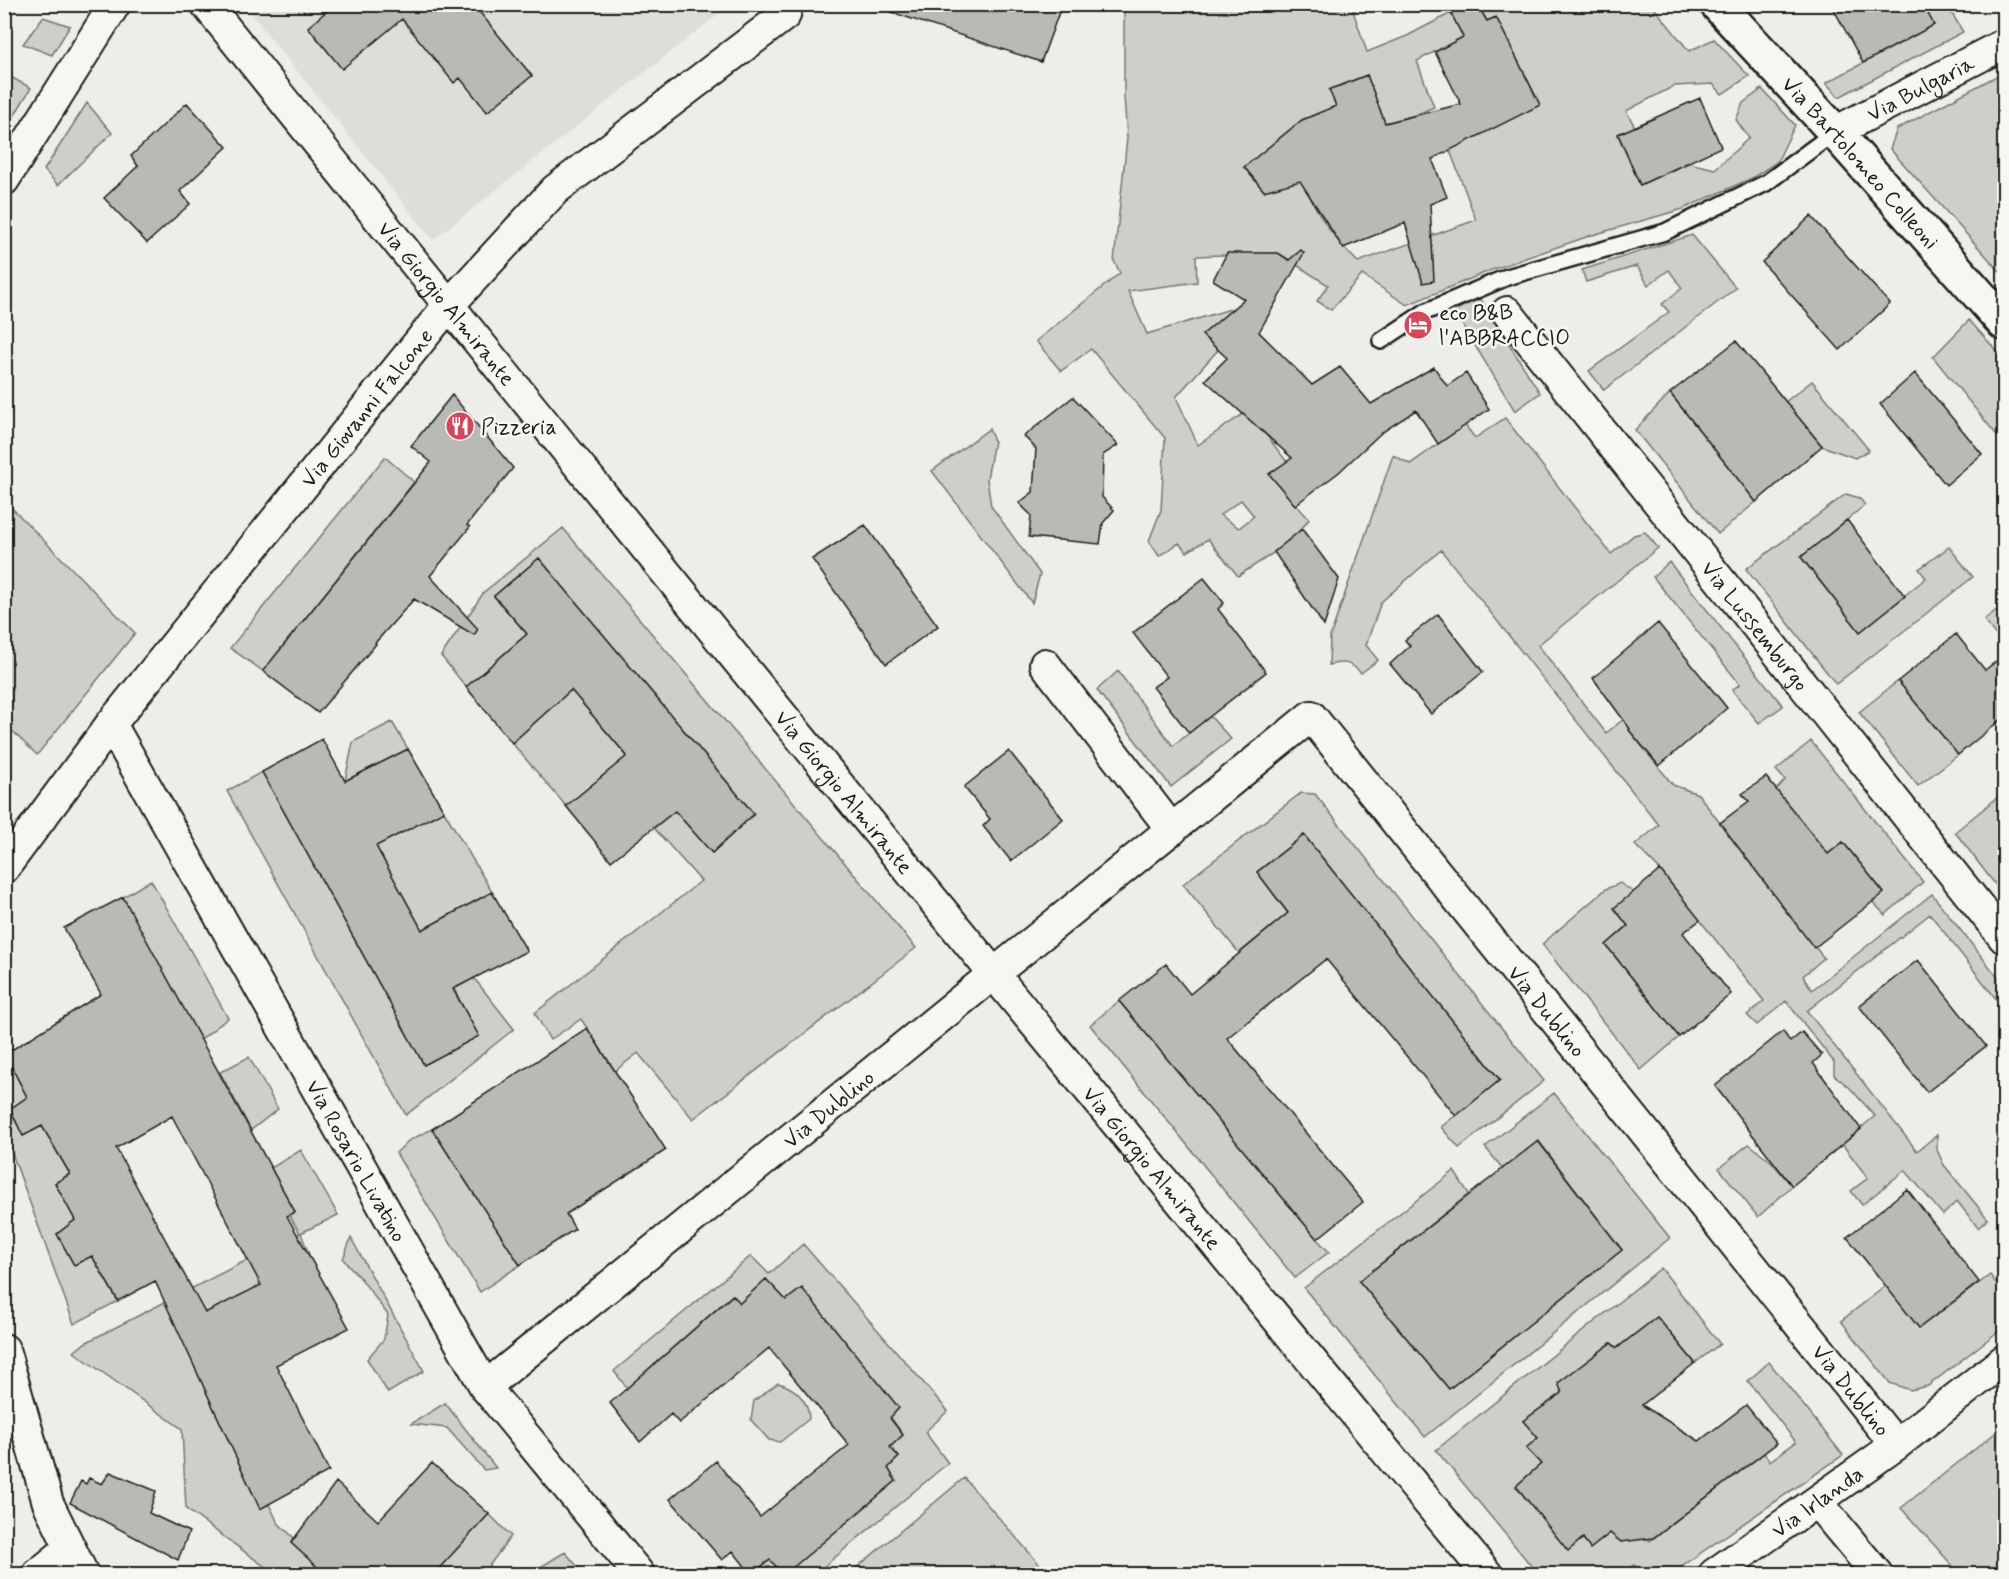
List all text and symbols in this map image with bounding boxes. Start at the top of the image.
street label: Via Bulgaria [1863,50,1980,129]
street label: Via Bartolomeo Colleoni [1775,71,1944,256]
street label: Via Giorgio Almirante [370,216,521,392]
place label: eco B&B l'ABBRACCIO [1439,300,1570,353]
hotel icon: eco B&B l'ABBRACCIO [1402,309,1434,341]
street label: Via Giovanni Falcone [295,324,440,494]
restaurant icon: Pizzeria [444,410,476,442]
place label: Pizzeria [481,414,557,442]
street label: Via Lussemburgo [1694,556,1814,697]
street label: Via Giorgio Almirante [768,705,919,881]
street label: Via Dublino [1501,960,1591,1064]
street label: Via Dublino [778,1064,881,1155]
street label: Via Rosario Livatino [298,1075,412,1248]
street label: Via Giorgio Almirante [1076,1081,1227,1257]
street label: Via Dublino [1805,1339,1895,1443]
street label: Via Irlanda [1766,1461,1870,1545]

